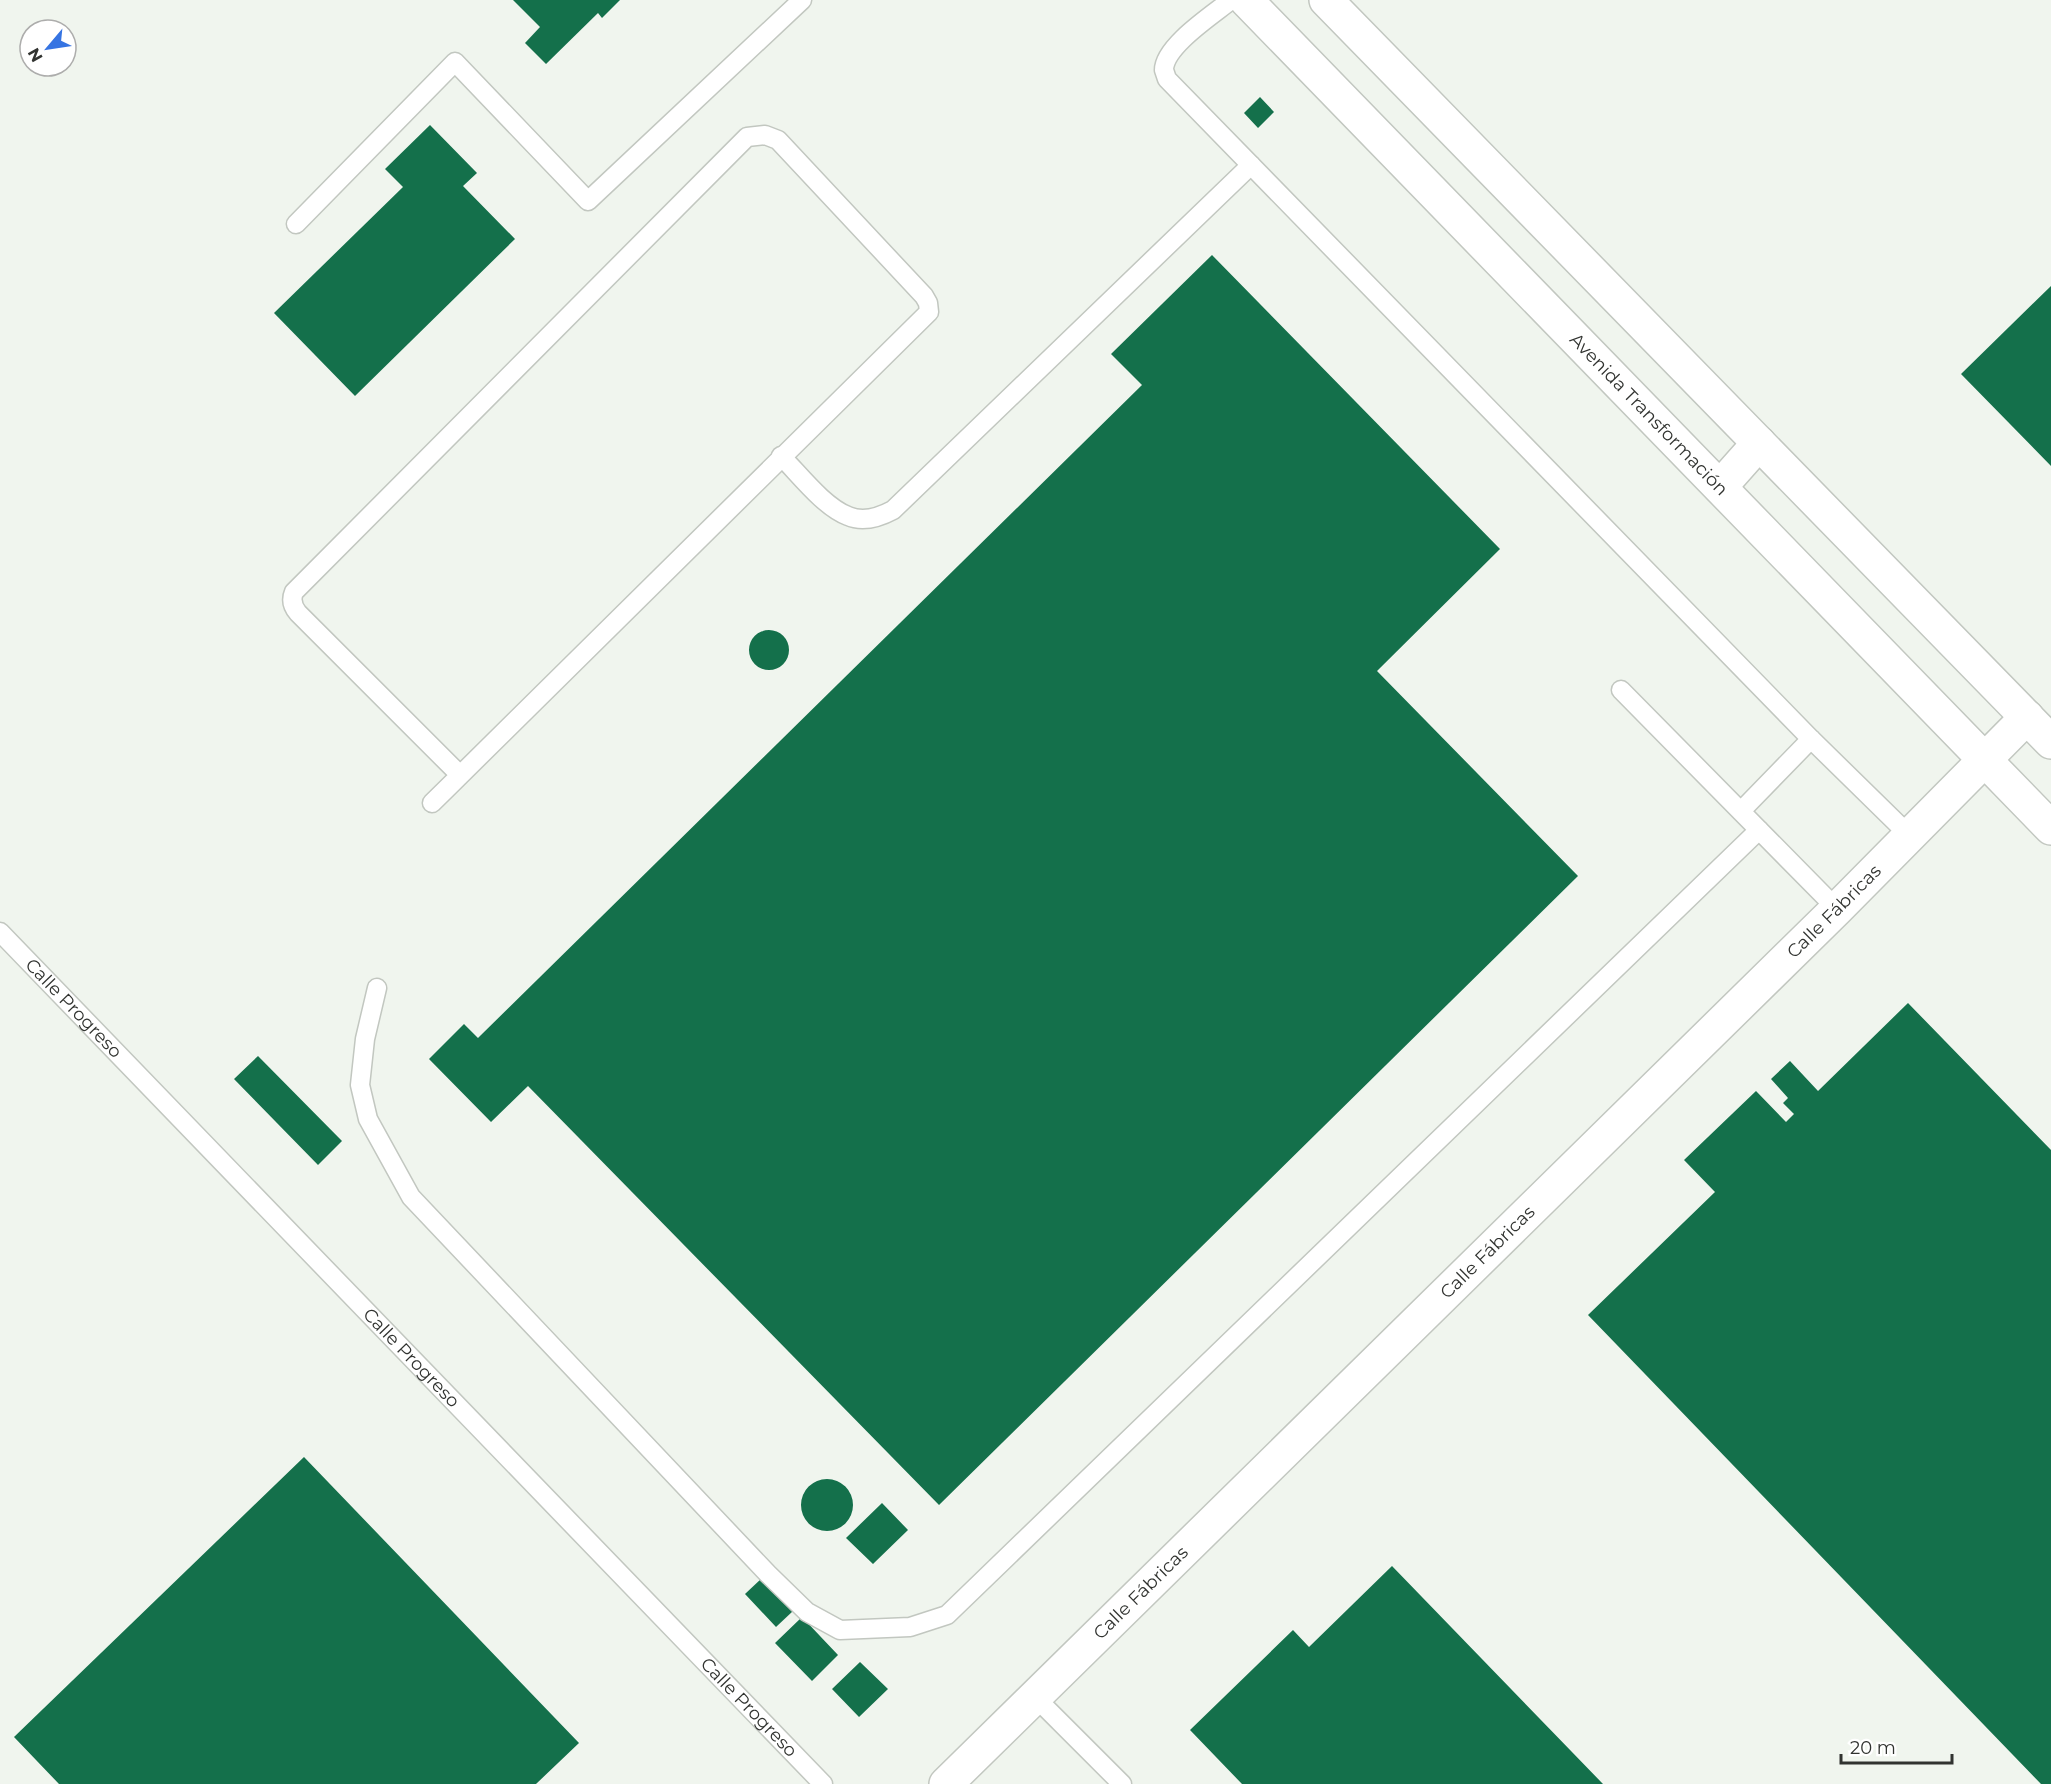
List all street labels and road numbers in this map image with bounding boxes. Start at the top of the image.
street label: Avenida Transformación [1565,329,1733,500]
street label: Calle Fábricas [1782,860,1886,963]
street label: Calle Progreso [21,954,127,1063]
street label: Calle Fábricas [1436,1201,1540,1303]
street label: Calle Progreso [358,1304,464,1412]
street label: Calle Fábricas [1089,1541,1193,1644]
street label: Calle Progreso [696,1653,802,1762]

